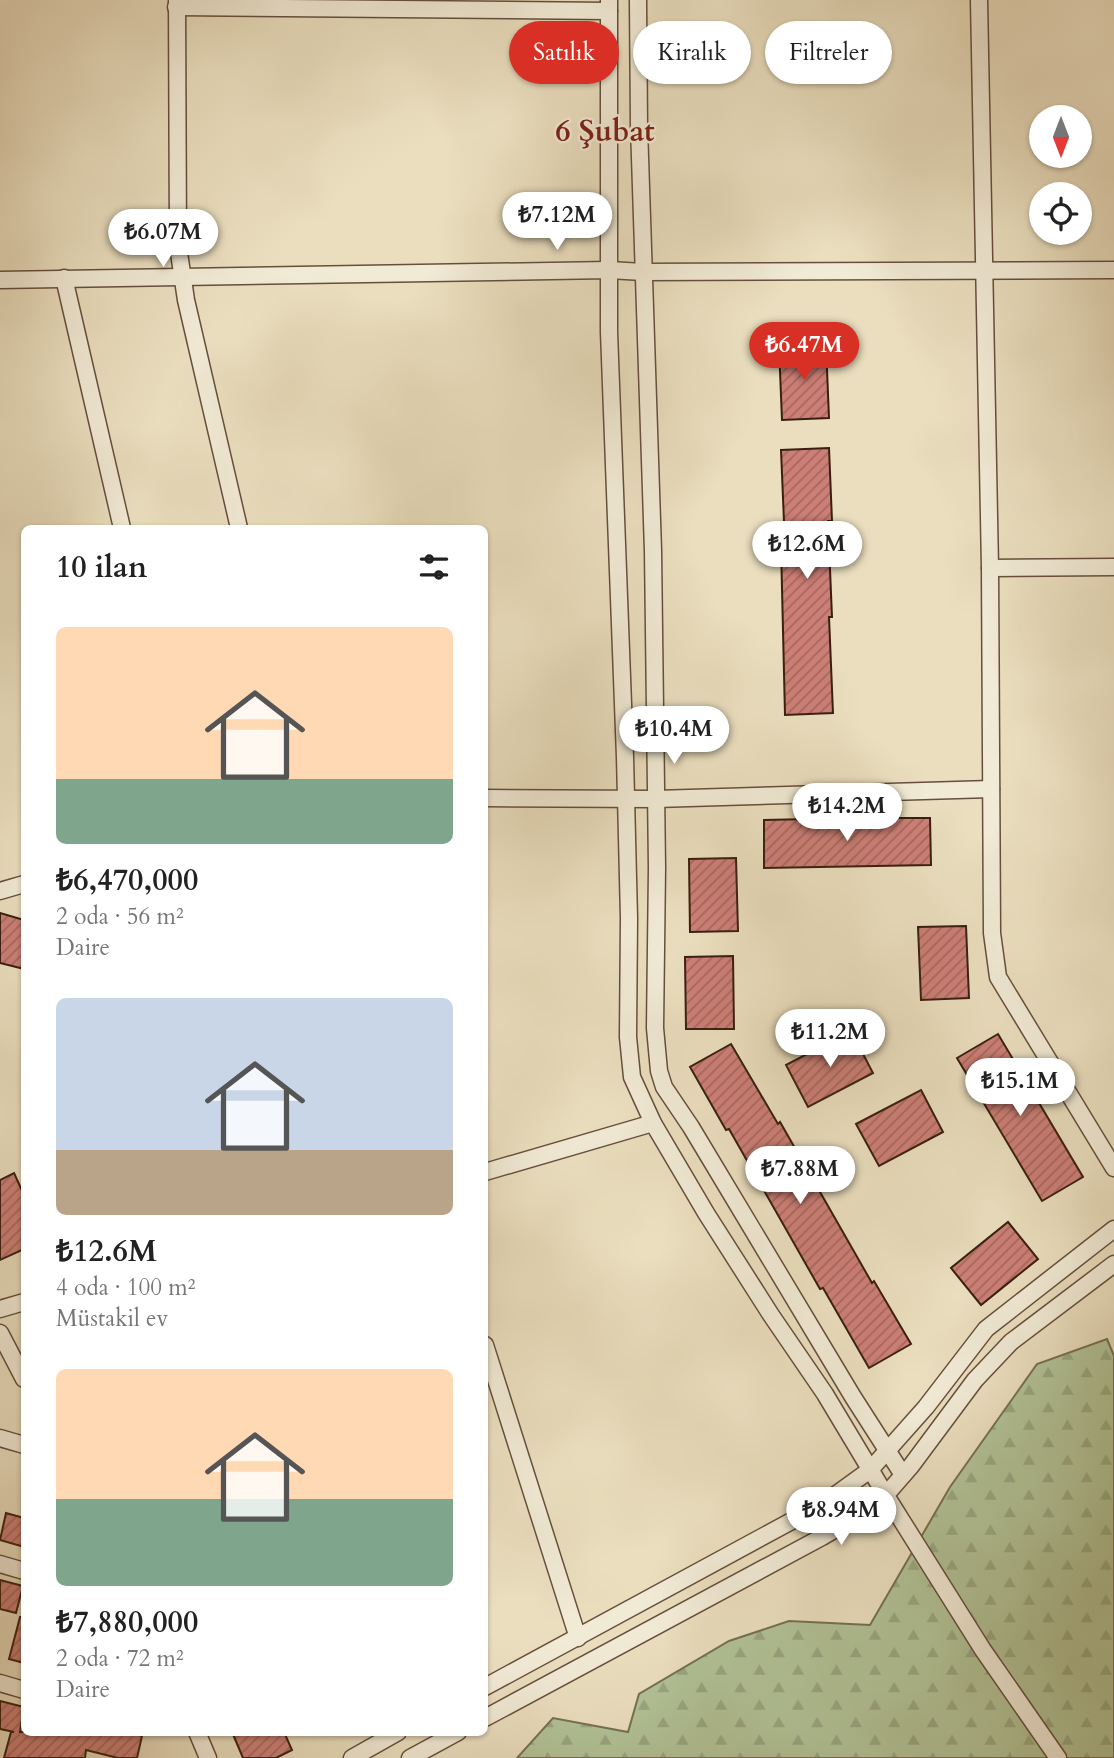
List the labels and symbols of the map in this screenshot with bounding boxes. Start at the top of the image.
north arrow [1029,105,1092,168]
district label: 6 Şubat [555,111,655,152]
pin: ₺7.12M [500,192,614,252]
pin: ₺6.07M [106,210,220,269]
pin: ₺6.47M [747,322,861,382]
pin: ₺12.6M [750,522,864,581]
pin: ₺10.4M [617,706,731,766]
pin: ₺14.2M [790,784,904,843]
pin: ₺11.2M [773,1010,887,1069]
pin: ₺15.1M [963,1058,1077,1118]
pin: ₺7.88M [743,1146,857,1206]
pin: ₺8.94M [784,1488,898,1547]

